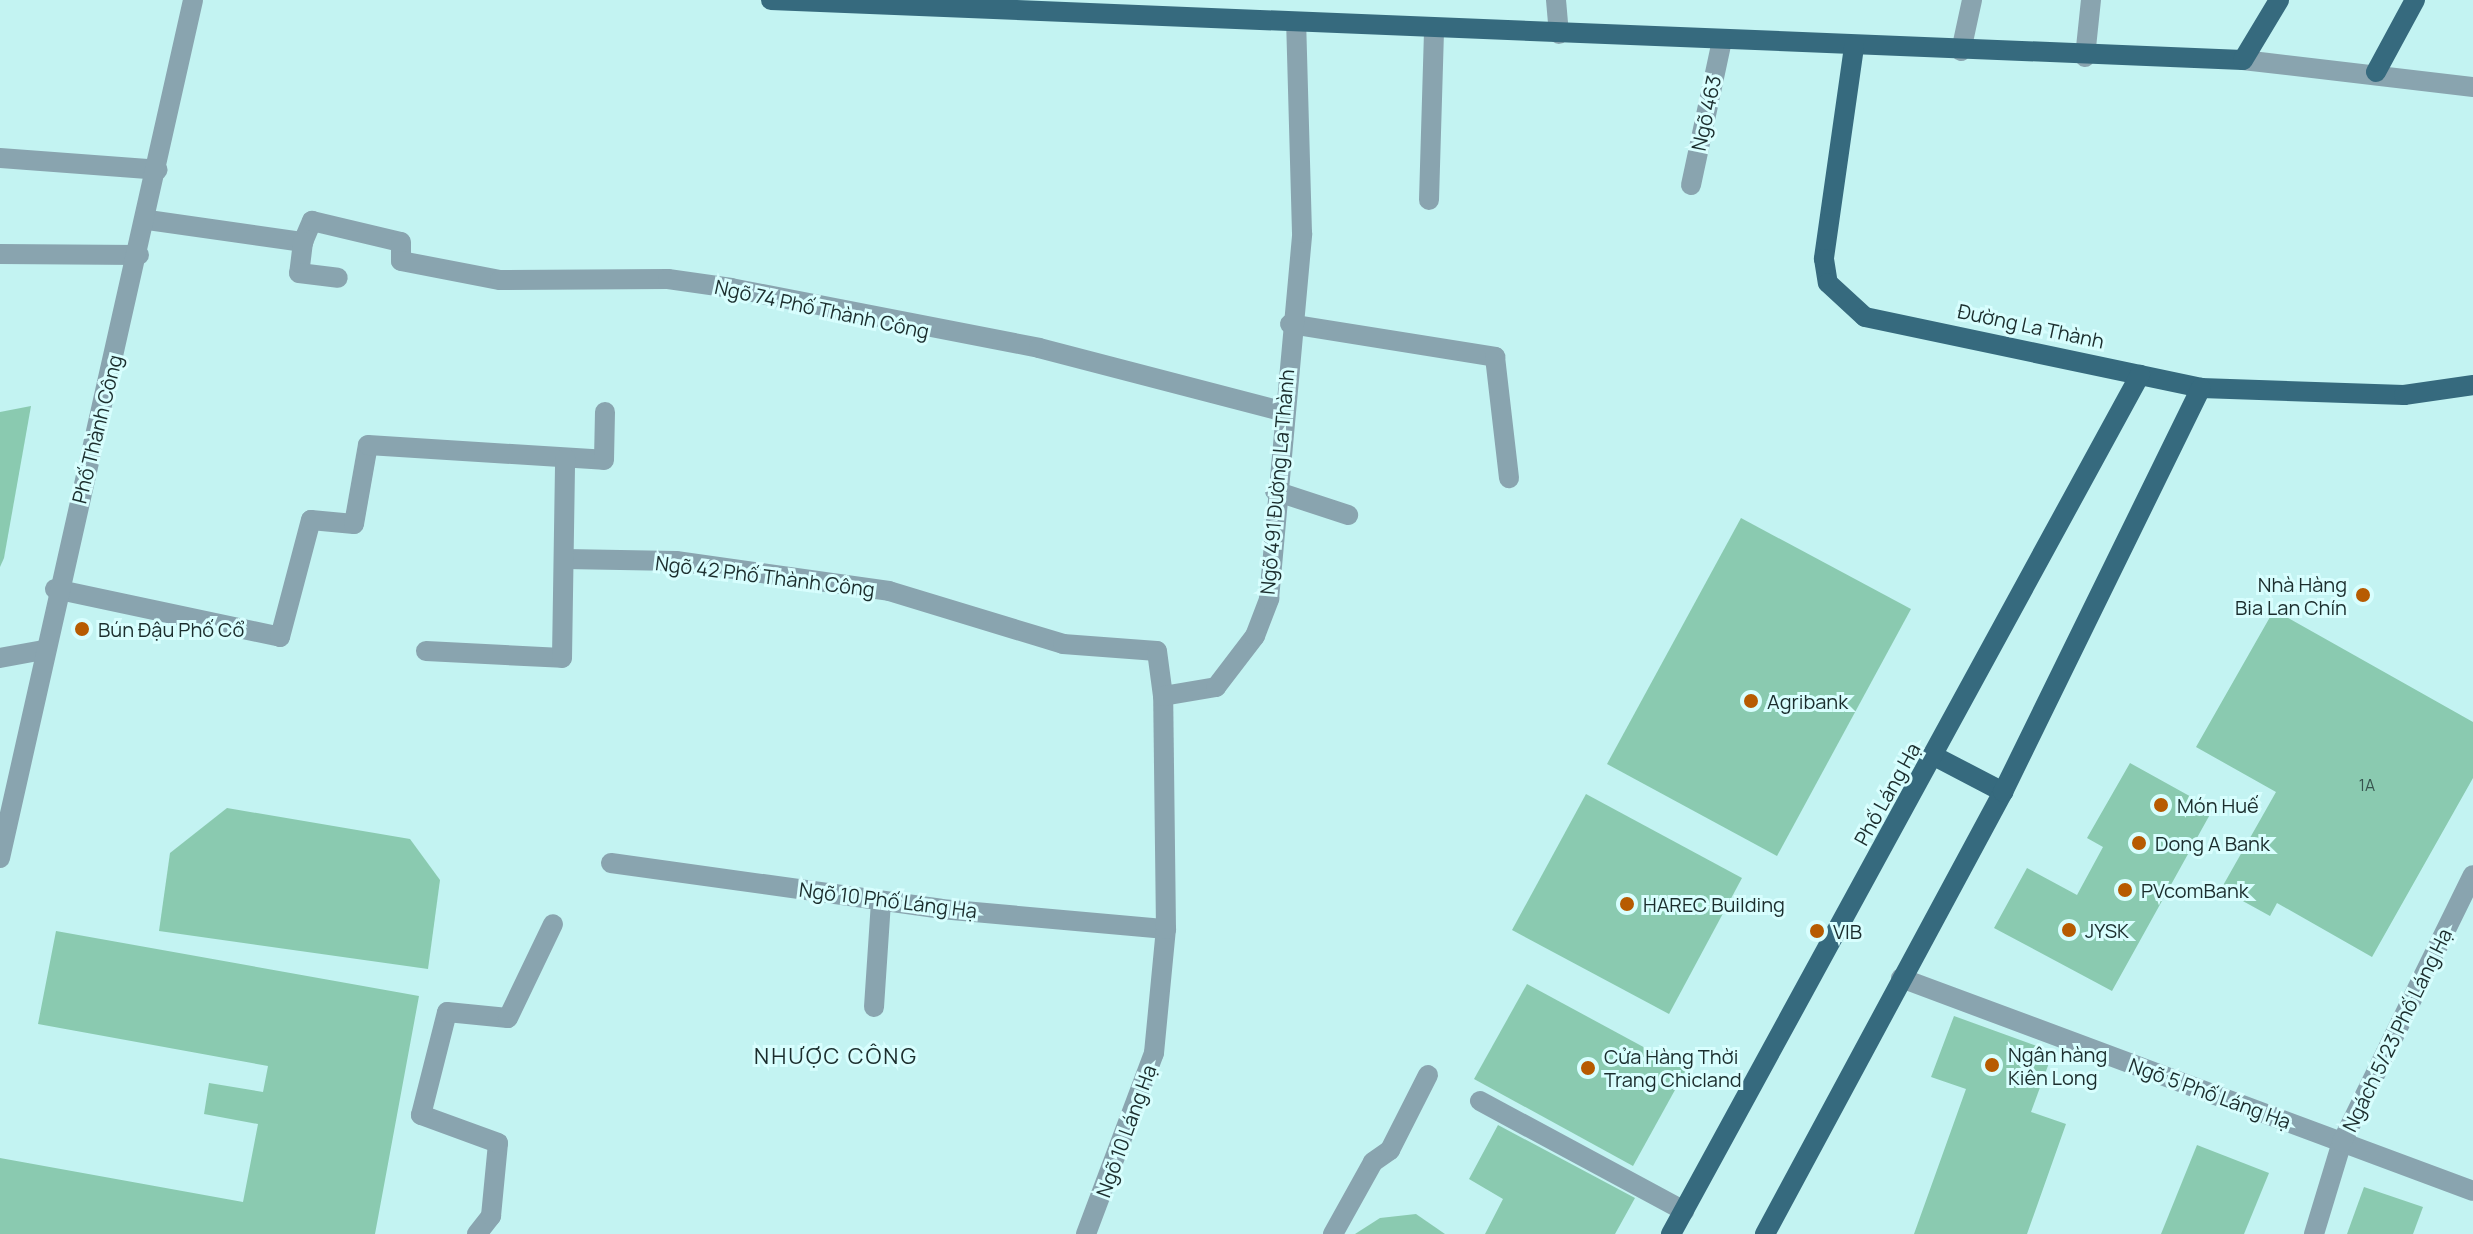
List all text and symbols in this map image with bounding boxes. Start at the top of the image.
street label: Ngõ 463 [1686,73,1726,153]
street label: Ngõ 74 Phố Thành Công [713,275,931,343]
street label: Đường La Thành [1956,299,2106,353]
street label: Phố Thành Công [67,352,127,506]
street label: Ngõ 491 Đường La Thành [1255,368,1299,596]
street label: Ngõ 42 Phố Thành Công [654,551,876,601]
place label: Nhà Hàng Bia Lan Chín [2235,572,2347,619]
marker: Nhà Hàng Bia Lan Chín [2354,586,2372,604]
place label: Bún Đậu Phố Cổ [98,617,244,641]
marker: Bún Đậu Phố Cổ [73,620,91,638]
place label: Agribank [1767,689,1848,713]
marker: Agribank [1742,692,1760,710]
street label: Phố Láng Hạ [1849,738,1925,850]
house number: 1A [2359,775,2375,795]
place label: Món Huế [2177,793,2259,817]
marker: Món Huế [2152,796,2170,814]
place label: Dong A Bank [2155,831,2270,855]
marker: Dong A Bank [2130,834,2148,852]
street label: Ngõ 10 Phố Láng Hạ [798,877,978,923]
place label: PVcomBank [2141,878,2249,902]
marker: PVcomBank [2116,881,2134,899]
place label: HAREC Building [1643,892,1785,916]
marker: HAREC Building [1618,895,1636,913]
place label: JYSK [2085,918,2129,942]
place label: VIB [1833,919,1862,943]
marker: JYSK [2060,921,2078,939]
marker: VIB [1808,922,1826,940]
street label: Ngách 5/23 Phố Láng Hạ [2337,925,2457,1135]
place label: Ngân hàng Kiên Long [2008,1042,2107,1089]
district label: NHƯỢC CÔNG [754,1044,918,1070]
place label: Cửa Hàng Thời Trang Chicland [1604,1044,1742,1091]
street label: Ngõ 5 Phố Láng Hạ [2126,1053,2294,1133]
marker: Ngân hàng Kiên Long [1983,1056,2001,1074]
marker: Cửa Hàng Thời Trang Chicland [1579,1059,1597,1077]
street label: Ngõ 10 Láng Hạ [1091,1061,1161,1201]

